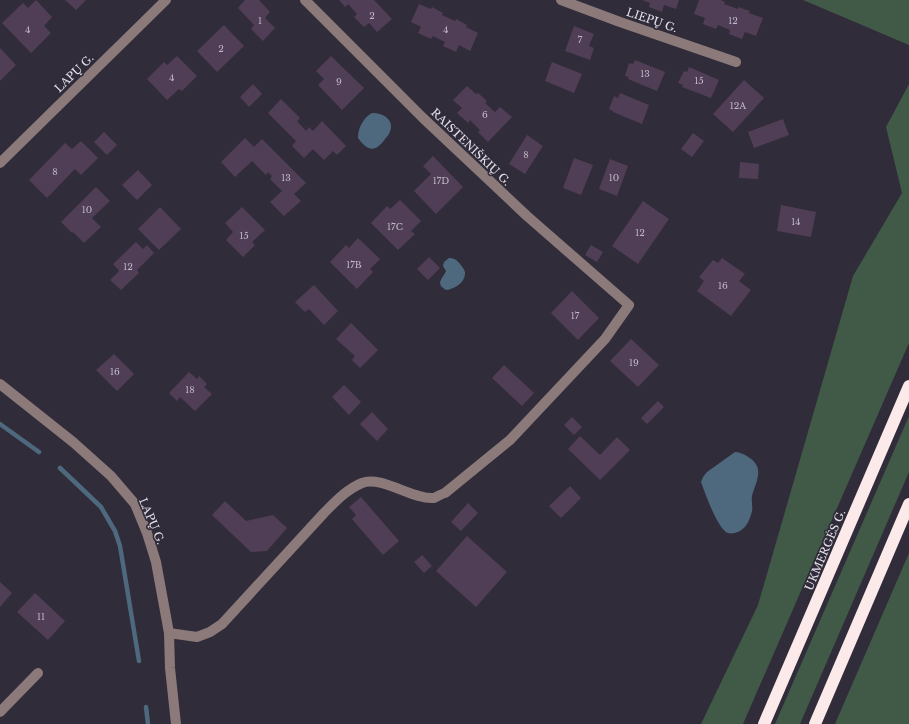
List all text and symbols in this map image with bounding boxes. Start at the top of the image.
street label: LIEPŲ G. [625,5,679,35]
house number: 2 [369,10,375,21]
house number: 1 [258,15,262,26]
house number: 12 [728,15,738,26]
house number: 4 [25,24,31,35]
house number: 4 [443,24,449,35]
house number: 7 [578,34,583,45]
house number: 2 [218,43,224,54]
street label: LAPŲ G. [51,51,97,95]
house number: 13 [640,68,650,79]
house number: 4 [169,72,175,83]
house number: 15 [694,75,704,86]
house number: 9 [336,76,342,87]
house number: 12A [730,100,747,111]
street label: RAISTENIŠKIŲ G. [428,105,514,189]
house number: 6 [482,109,488,120]
house number: 8 [523,149,529,160]
house number: 8 [52,166,58,177]
house number: 13 [281,172,291,183]
house number: 10 [609,172,619,183]
house number: 17D [433,175,449,186]
house number: 10 [82,204,92,215]
house number: 14 [791,216,801,227]
house number: 17C [387,221,403,232]
house number: 12 [635,227,645,238]
house number: 15 [239,230,249,241]
house number: 17B [346,259,362,270]
house number: 12 [123,261,133,272]
house number: 16 [718,280,728,291]
house number: 17 [571,310,580,321]
house number: 19 [629,357,639,368]
house number: 16 [110,366,120,377]
house number: 18 [185,384,195,395]
street label: LAPŲ G. [136,496,168,546]
street label: UKMERGĖS G. [802,507,848,593]
house number: 11 [37,611,45,622]

